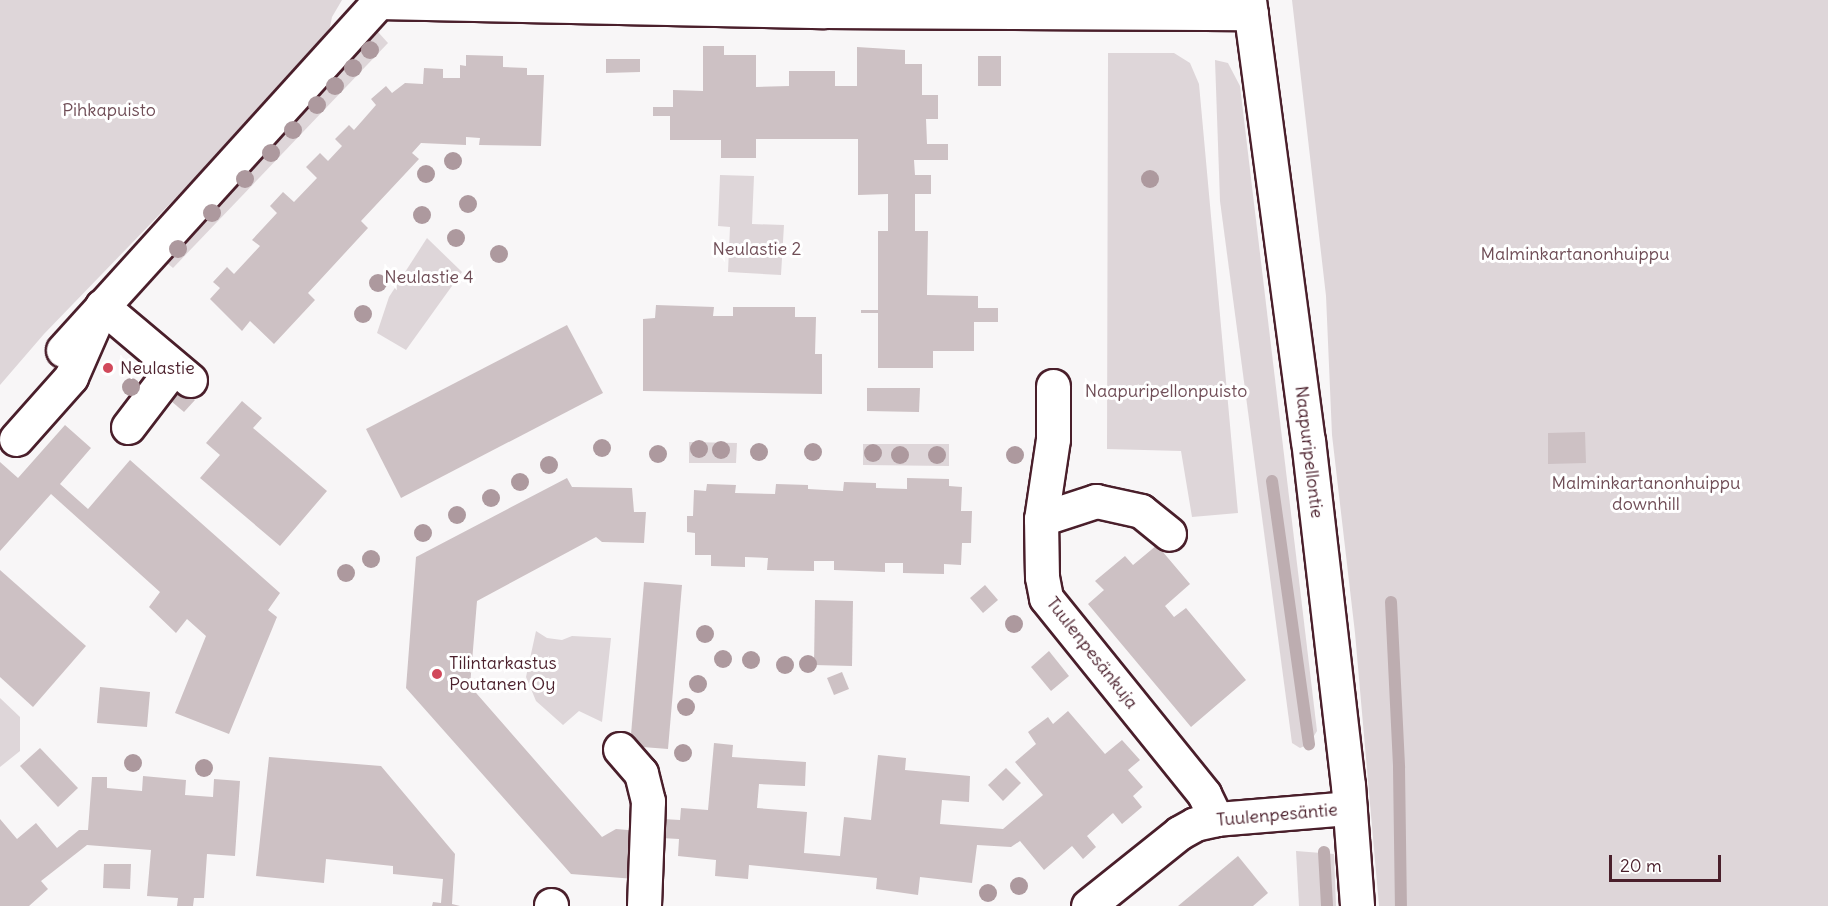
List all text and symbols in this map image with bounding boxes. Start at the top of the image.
park label: Pihkapuisto [62,99,156,121]
park label: Neulastie 2 [713,238,801,260]
park label: Malminkartanonhuippu [1481,243,1669,265]
park label: Neulastie 4 [384,266,474,288]
place label: Neulastie [120,357,195,379]
marker: Neulastie [101,361,115,375]
park label: Naapuripellonpuisto [1085,380,1247,402]
street label: Naapuripellontie [1290,385,1328,519]
park label: Malminkartanonhuippu downhill [1552,473,1740,516]
street label: Tuulenpesänkuja [1042,593,1142,713]
place label: Tilintarkastus Poutanen Oy [449,653,557,696]
marker: Tilintarkastus Poutanen Oy [430,667,444,681]
street label: Tuulenpesäntie [1215,799,1339,831]
scale bar [1612,843,1724,881]
text: 20 m [1620,854,1662,877]

